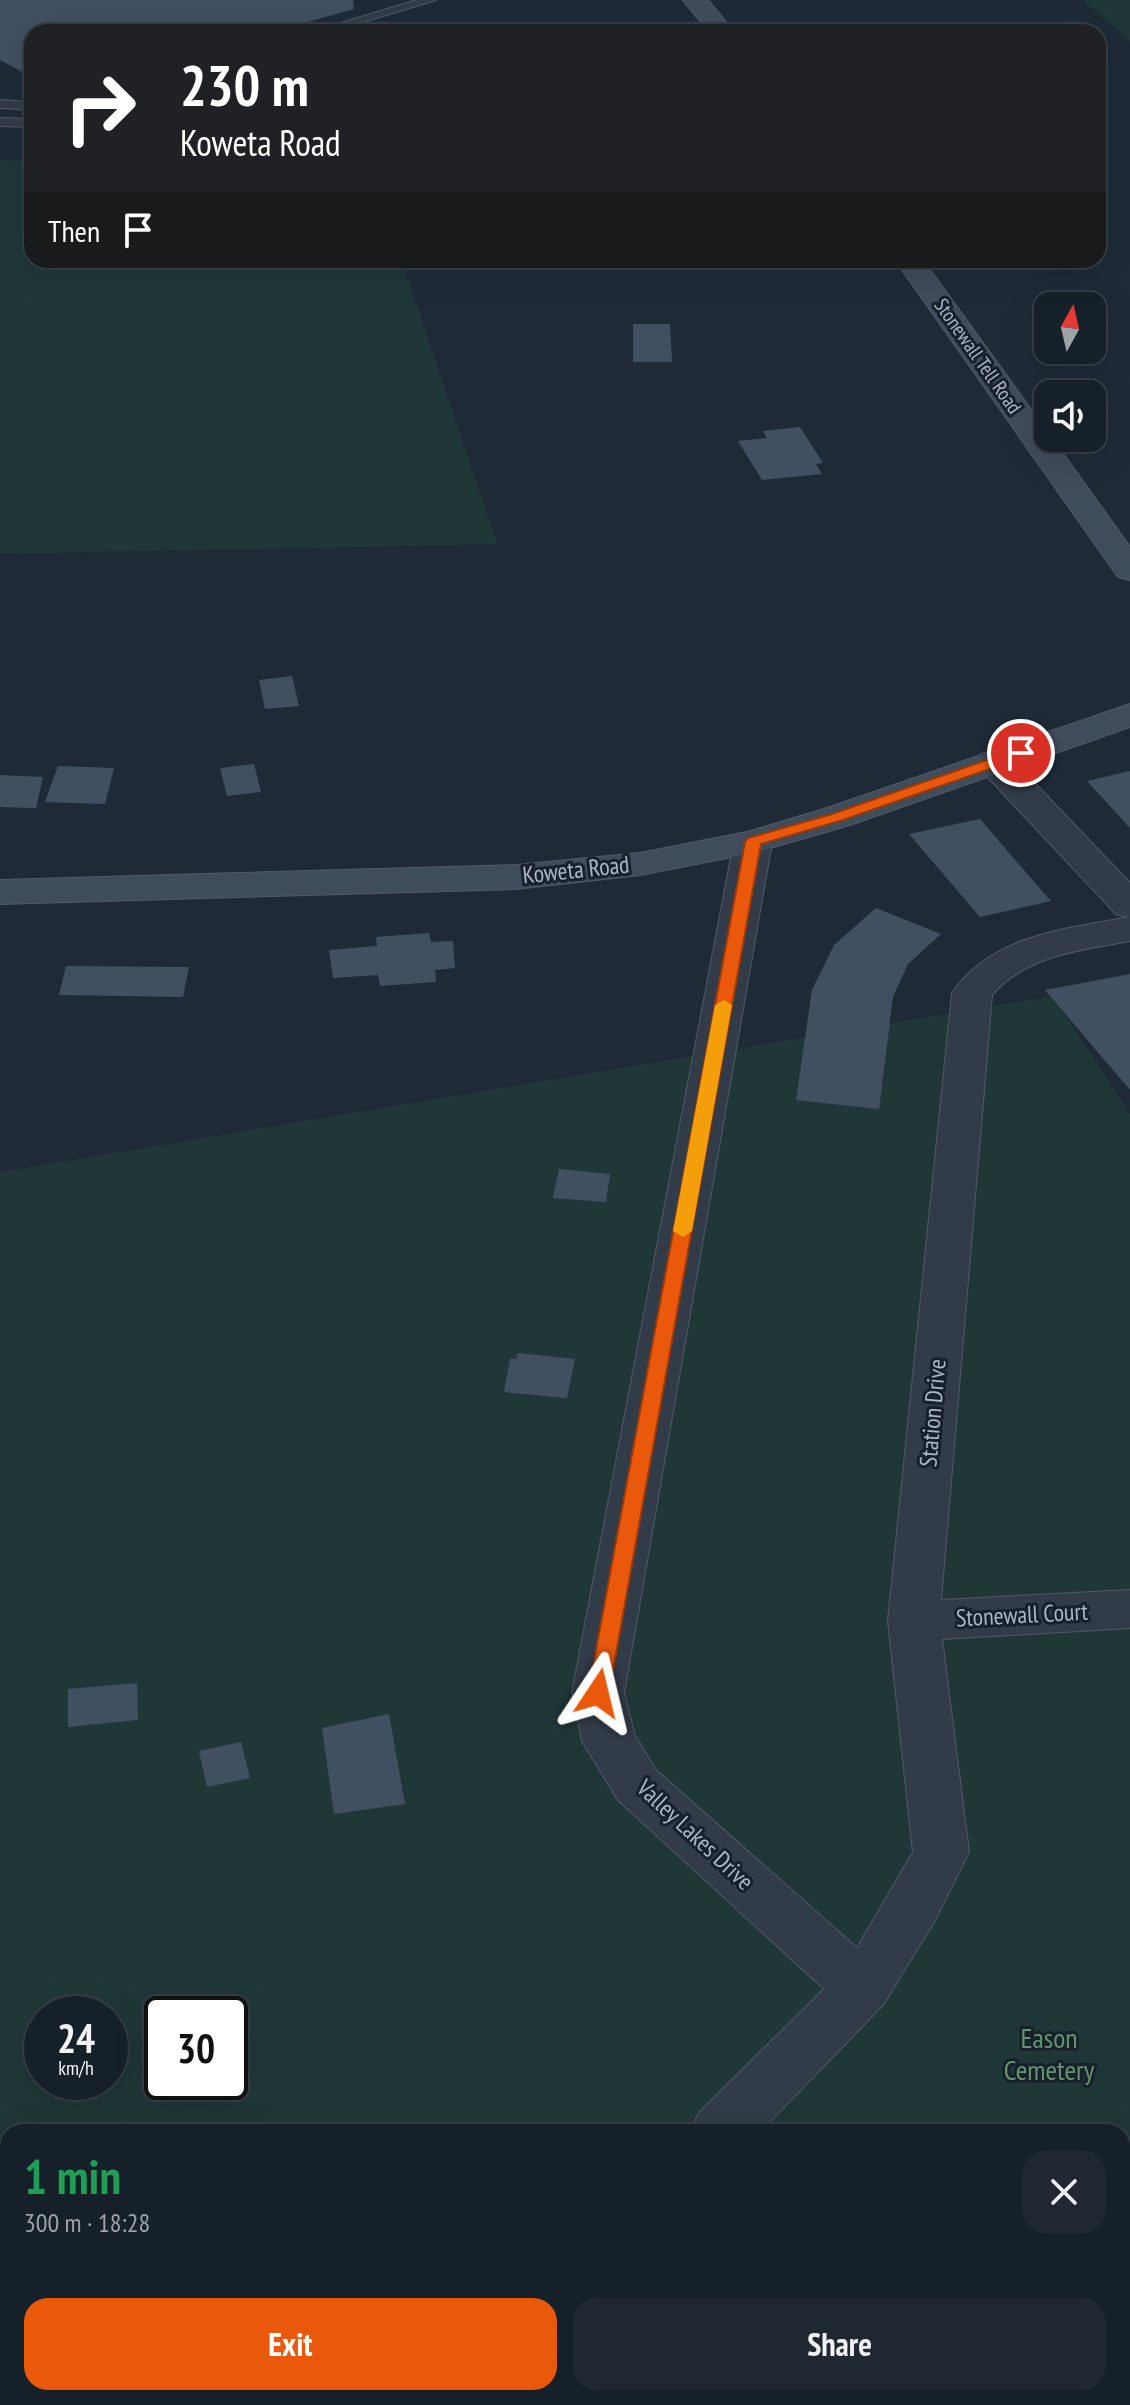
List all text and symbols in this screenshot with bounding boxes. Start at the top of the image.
text: 230 m [180,49,309,121]
icon: right [48,56,152,160]
text: Koweta Road [180,119,341,166]
icon: arrive [116,208,160,252]
text: Then [48,211,100,250]
north arrow [1034,292,1106,364]
map controls [1034,292,1106,452]
street label: Stonewall Tell Road [929,293,1027,419]
button: sound [1034,380,1106,452]
pin [987,719,1055,787]
icon: arrive [999,731,1043,775]
street label: Koweta Road [521,848,631,891]
street label: Station Drive [912,1358,953,1468]
street label: Stonewall Court [955,1596,1089,1633]
position arrow [556,1651,640,1735]
street label: Valley Lakes Drive [630,1772,760,1897]
speed limit sign: 30 [144,1996,248,2100]
text: 24 [57,2012,95,2064]
park label: Eason Cemetery [1004,2019,1095,2088]
text: km/h [58,2055,94,2081]
text: 1 min [24,2145,121,2207]
button: close [1022,2150,1106,2234]
text: 300 m · 18:28 [24,2206,150,2239]
button: Exit [24,2298,557,2390]
button: Share [573,2298,1106,2390]

